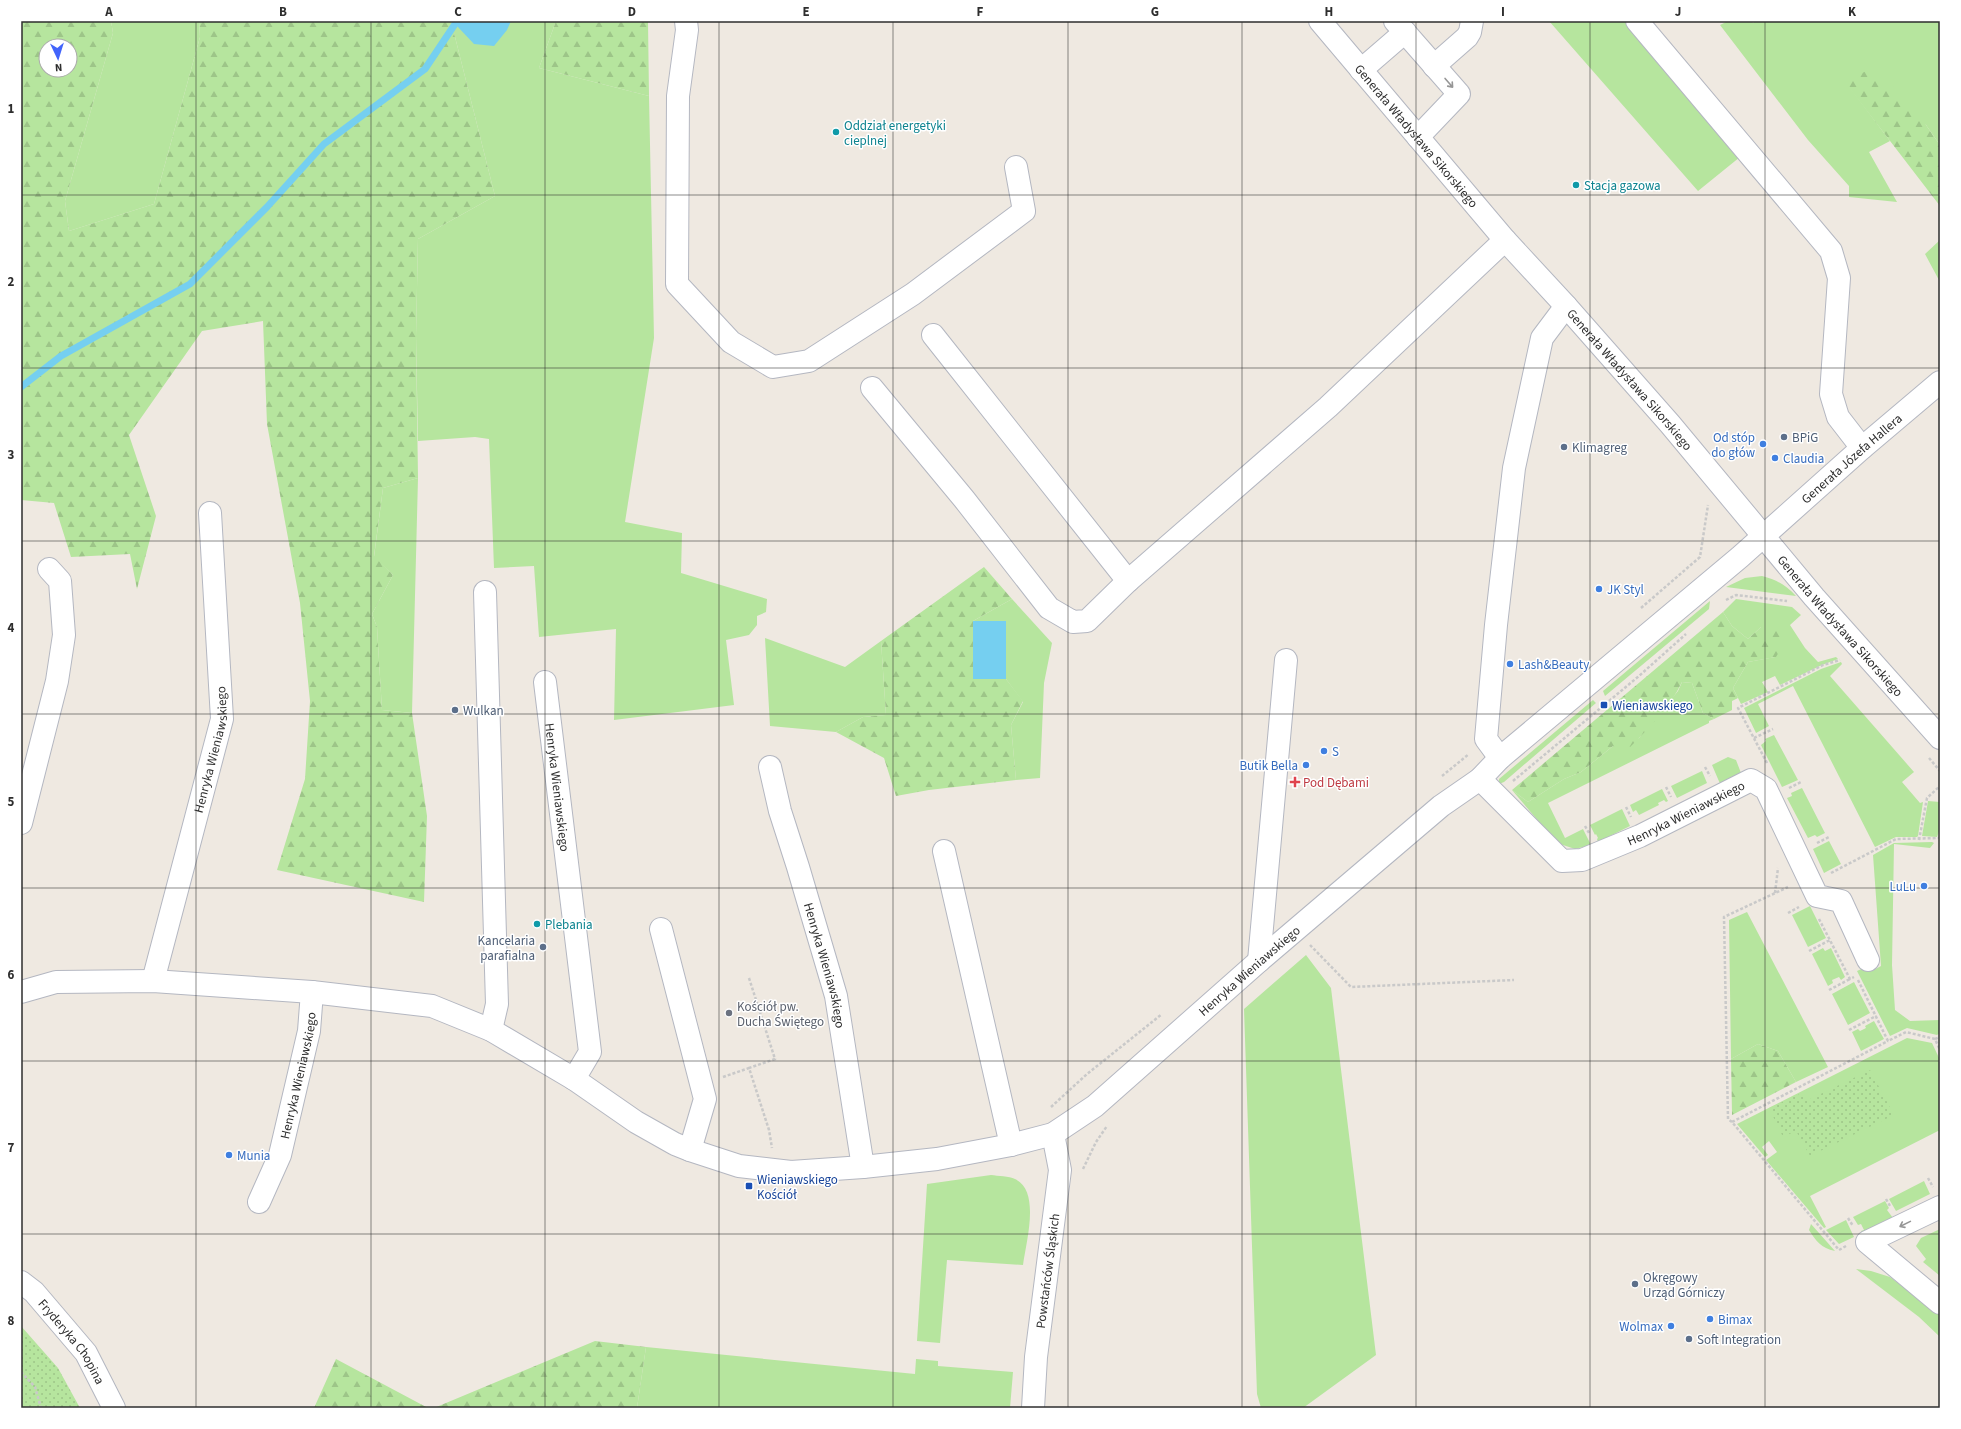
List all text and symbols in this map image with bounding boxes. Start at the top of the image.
text: A [104,3,113,21]
text: B [279,3,287,21]
text: C [454,3,462,21]
text: D [628,3,636,21]
text: E [802,3,810,21]
text: F [977,3,984,21]
text: G [1151,3,1159,21]
text: H [1325,3,1333,21]
text: I [1501,3,1505,21]
text: J [1675,3,1681,21]
text: K [1848,3,1857,21]
north arrow [38,38,78,78]
text: N [54,60,63,75]
street label: Generała Władysława Sikorskiego [1350,61,1482,212]
one-way arrow [1444,78,1453,88]
text: 1 [8,100,15,118]
place label: Oddział energetyki cieplnej [844,117,946,150]
marker: Oddział energetyki cieplnej [831,127,841,137]
place label: Stacja gazowa [1584,177,1661,195]
marker: Stacja gazowa [1571,180,1581,190]
text: 2 [8,273,15,291]
street label: Generała Władysława Sikorskiego [1562,305,1696,455]
street label: Generała Józefa Hallera [1798,410,1906,508]
place label: Od stóp do głów [1711,429,1756,462]
place label: BPiG [1792,429,1818,447]
marker: BPiG [1779,432,1789,442]
place label: Klimagreg [1572,439,1628,457]
marker: Od stóp do głów [1758,439,1768,449]
marker: Klimagreg [1559,442,1569,452]
text: 3 [8,446,15,464]
place label: Claudia [1783,450,1824,468]
marker: Claudia [1770,453,1780,463]
street label: Generała Władysława Sikorskiego [1773,552,1907,701]
place label: JK Styl [1607,581,1644,599]
marker: JK Styl [1594,584,1604,594]
text: 4 [8,619,15,637]
place label: Lash&Beauty [1518,656,1589,674]
marker: Lash&Beauty [1505,659,1515,669]
street label: Henryka Wieniawskiego [190,686,232,815]
place label: Wieniawskiego [1612,697,1693,715]
marker: Wieniawskiego [1599,700,1609,710]
place label: Wulkan [463,702,504,720]
marker: Wulkan [450,705,460,715]
street label: Henryka Wieniawskiego [540,722,574,853]
place label: S [1332,743,1339,761]
marker: S [1319,746,1329,756]
place label: Butik Bella [1239,757,1298,775]
marker: Butik Bella [1301,760,1311,770]
place label: Pod Dębami [1303,774,1369,792]
marker: Pod Dębami [1290,777,1300,787]
street label: Henryka Wieniawskiego [1624,777,1748,850]
text: 5 [8,793,15,811]
place label: LuLu [1889,878,1916,896]
marker: LuLu [1919,881,1929,891]
street label: Henryka Wieniawskiego [799,901,849,1029]
place label: Plebania [545,916,593,934]
marker: Plebania [532,919,542,929]
street label: Henryka Wieniawskiego [1195,922,1304,1020]
place label: Kancelaria parafialna [478,932,535,965]
marker: Kancelaria parafialna [538,942,548,952]
text: 6 [8,966,15,984]
place label: Kościół pw. Ducha Świętego [737,998,824,1031]
marker: Kościół pw. Ducha Świętego [724,1008,734,1018]
street label: Henryka Wieniawskiego [276,1012,320,1141]
text: 7 [8,1139,15,1157]
place label: Munia [237,1147,270,1165]
marker: Munia [224,1150,234,1160]
place label: Wieniawskiego Kościół [757,1171,838,1204]
marker: Wieniawskiego Kościół [744,1181,754,1191]
street label: Powstańców Śląskich [1032,1212,1064,1330]
one-way arrow [1899,1221,1911,1228]
place label: Okręgowy Urząd Górniczy [1643,1269,1725,1302]
marker: Okręgowy Urząd Górniczy [1630,1279,1640,1289]
street label: Fryderyka Chopina [34,1295,108,1388]
place label: Bimax [1718,1311,1752,1329]
text: 8 [8,1312,15,1330]
marker: Bimax [1705,1314,1715,1324]
place label: Wolmax [1619,1318,1663,1336]
marker: Wolmax [1666,1321,1676,1331]
place label: Soft Integration [1697,1331,1781,1349]
marker: Soft Integration [1684,1334,1694,1344]

